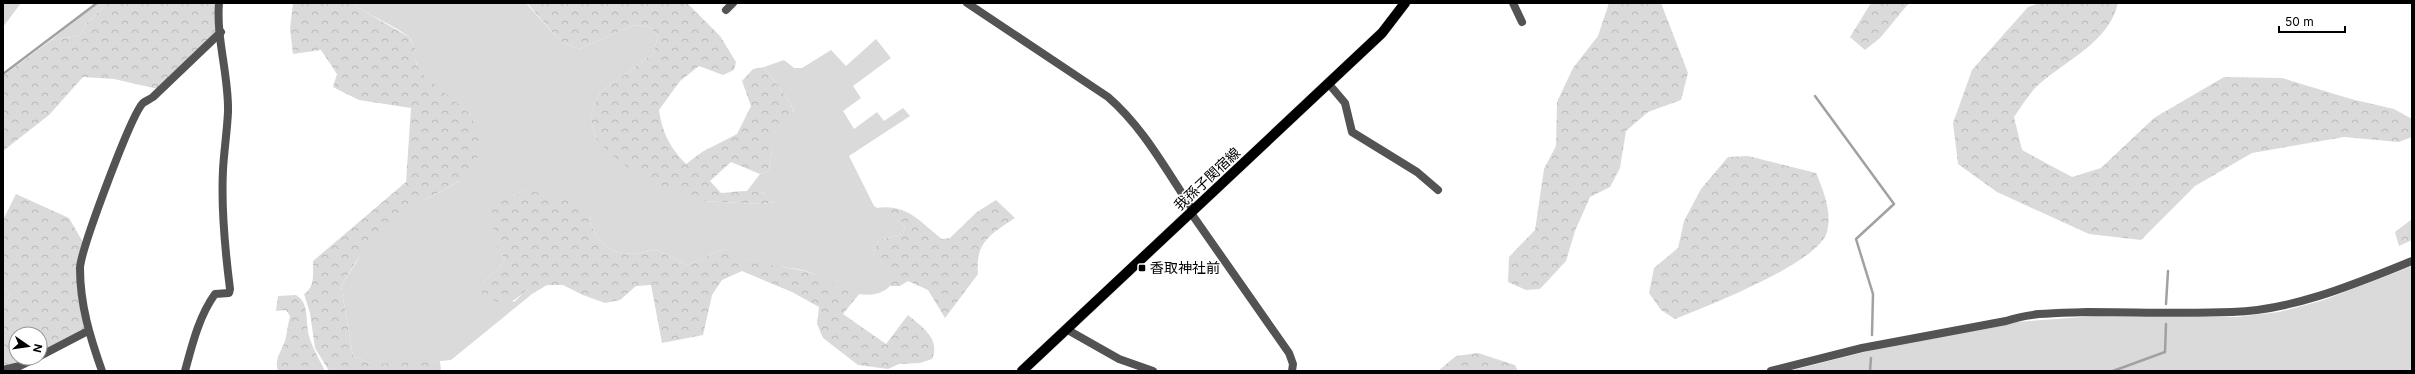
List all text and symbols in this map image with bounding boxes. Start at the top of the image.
scale bar [2279,8,2345,34]
text: 50 m [2285,14,2314,29]
street label: 我孫子関宿線 [1170,144,1243,213]
place label: 香取神社前 [1150,259,1220,276]
marker: 香取神社前 [1137,263,1147,273]
north arrow [8,326,48,366]
text: N [30,343,46,354]

